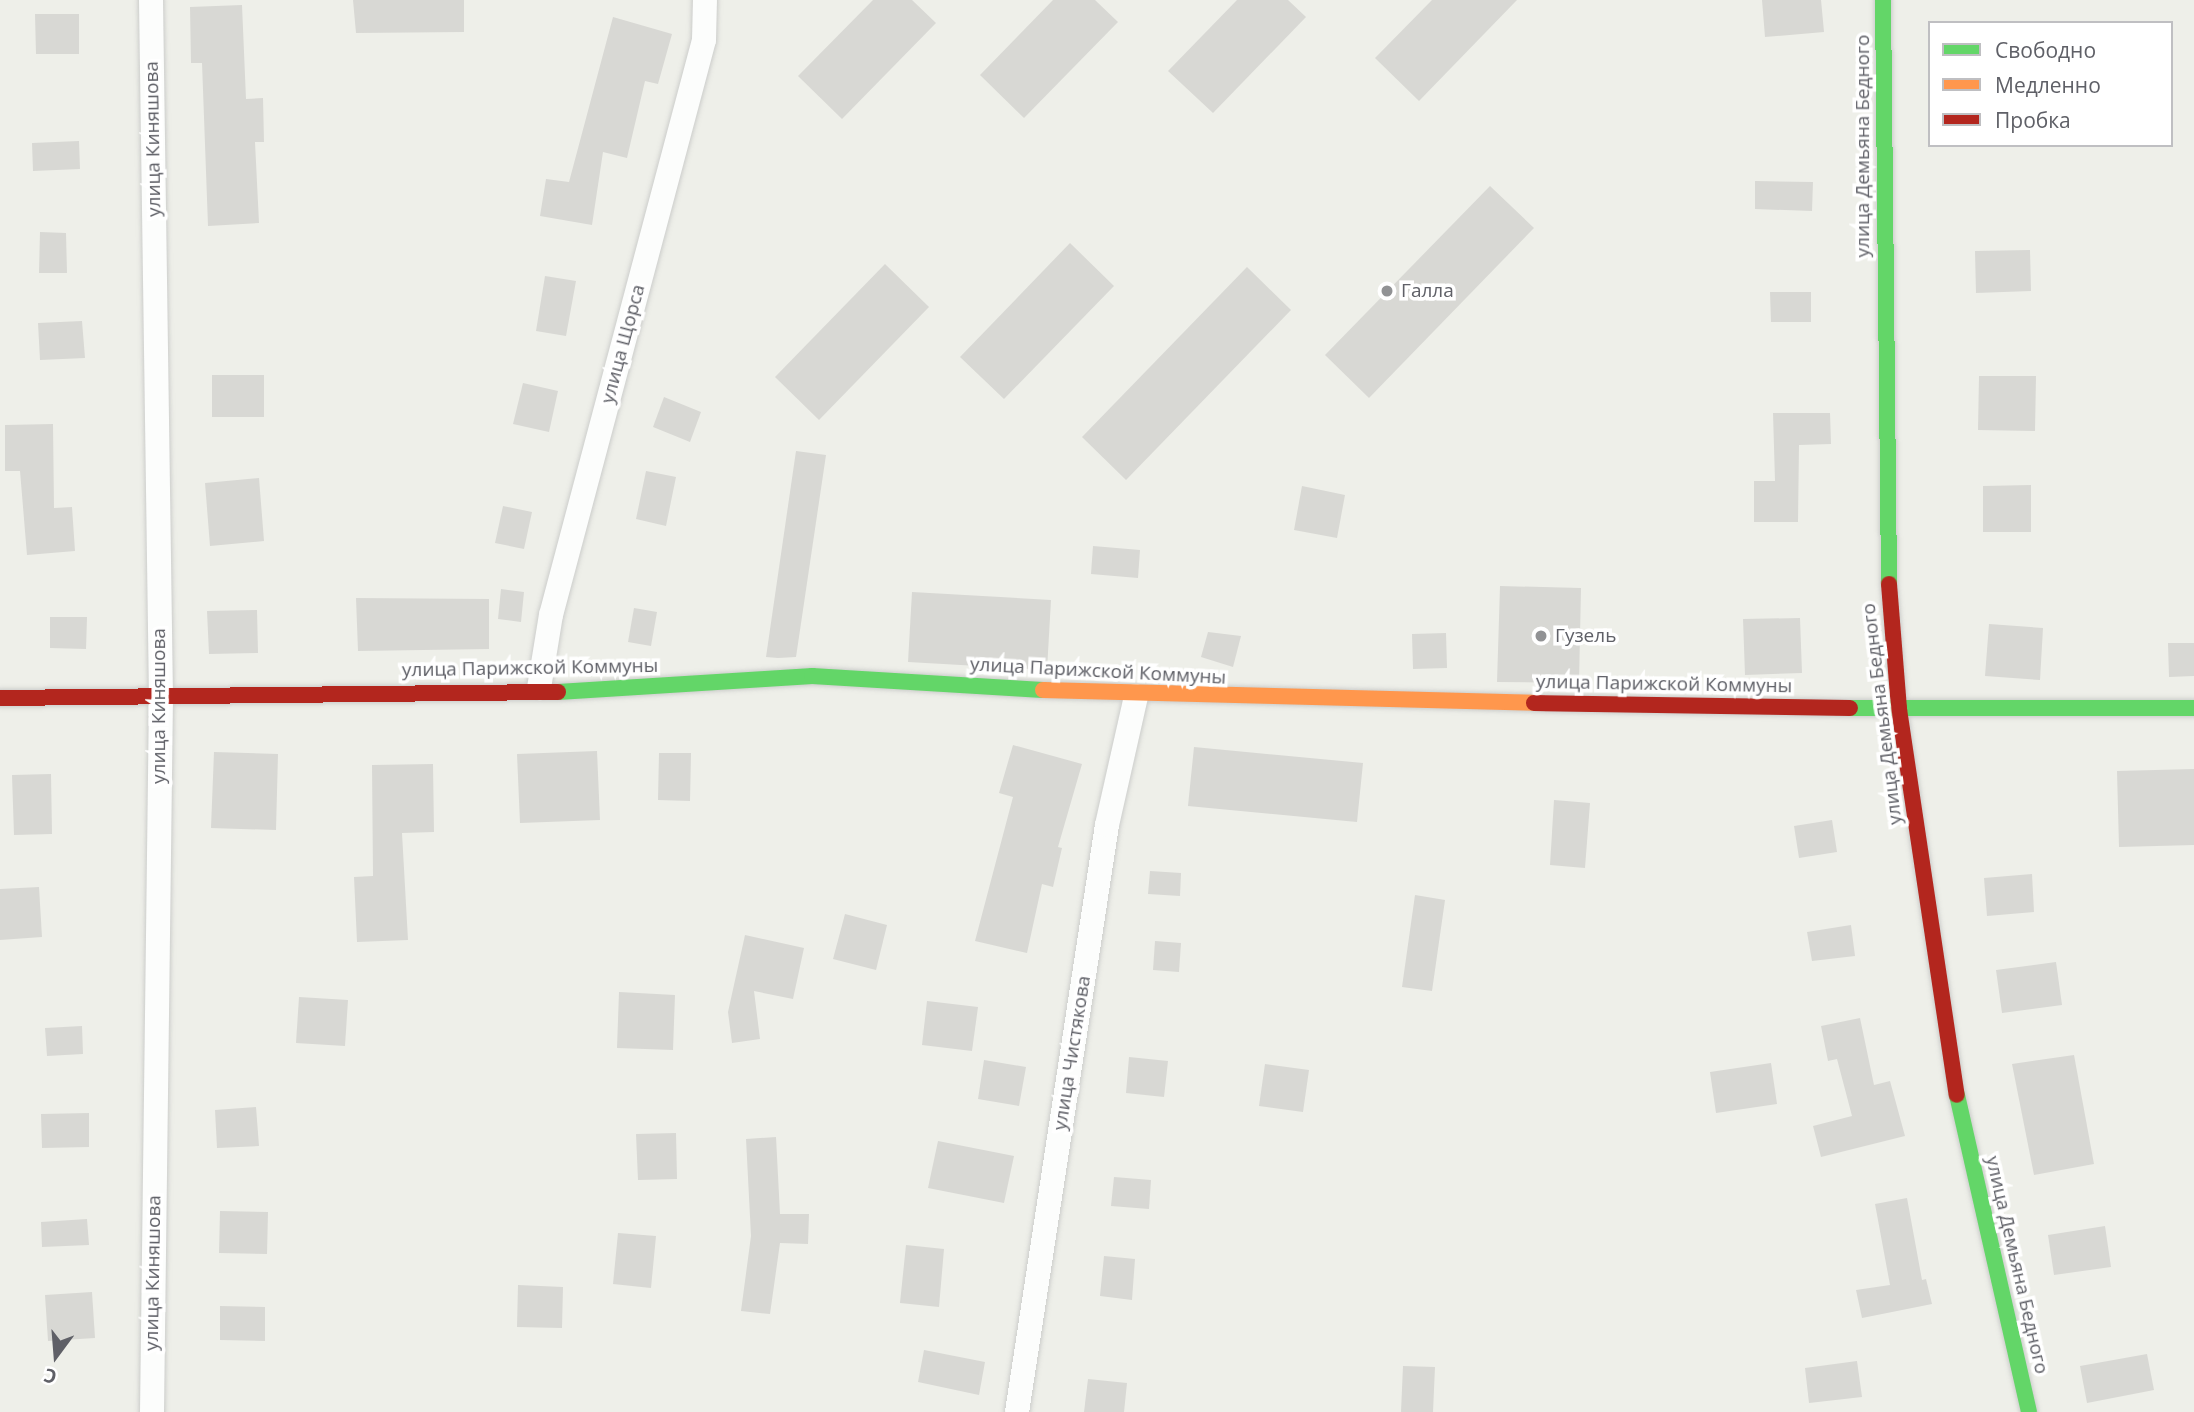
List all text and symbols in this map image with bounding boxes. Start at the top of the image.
legend [1928,21,2173,147]
street label: улица Демьяна Бедного [1852,35,1874,257]
text: Свободно [1995,36,2096,64]
street label: улица Киняшова [140,61,166,217]
text: Медленно [1995,71,2101,99]
text: Пробка [1995,106,2071,134]
place label: Галла [1401,280,1454,302]
street label: улица Щорса [596,282,650,406]
marker: Галла [1379,283,1395,299]
street label: улица Демьяна Бедного [1857,602,1907,826]
place label: Гузель [1555,625,1616,647]
street label: улица Киняшова [148,628,170,784]
marker: Гузель [1533,628,1549,644]
street label: улица Парижской Коммуны [969,653,1227,689]
street label: улица Парижской Коммуны [402,654,658,682]
street label: улица Парижской Коммуны [1536,670,1792,698]
street label: улица Чистякова [1049,974,1095,1132]
street label: улица Демьяна Бедного [1981,1154,2053,1376]
street label: улица Киняшова [140,1195,166,1351]
north arrow [21,1321,91,1391]
text: С [41,1362,60,1390]

